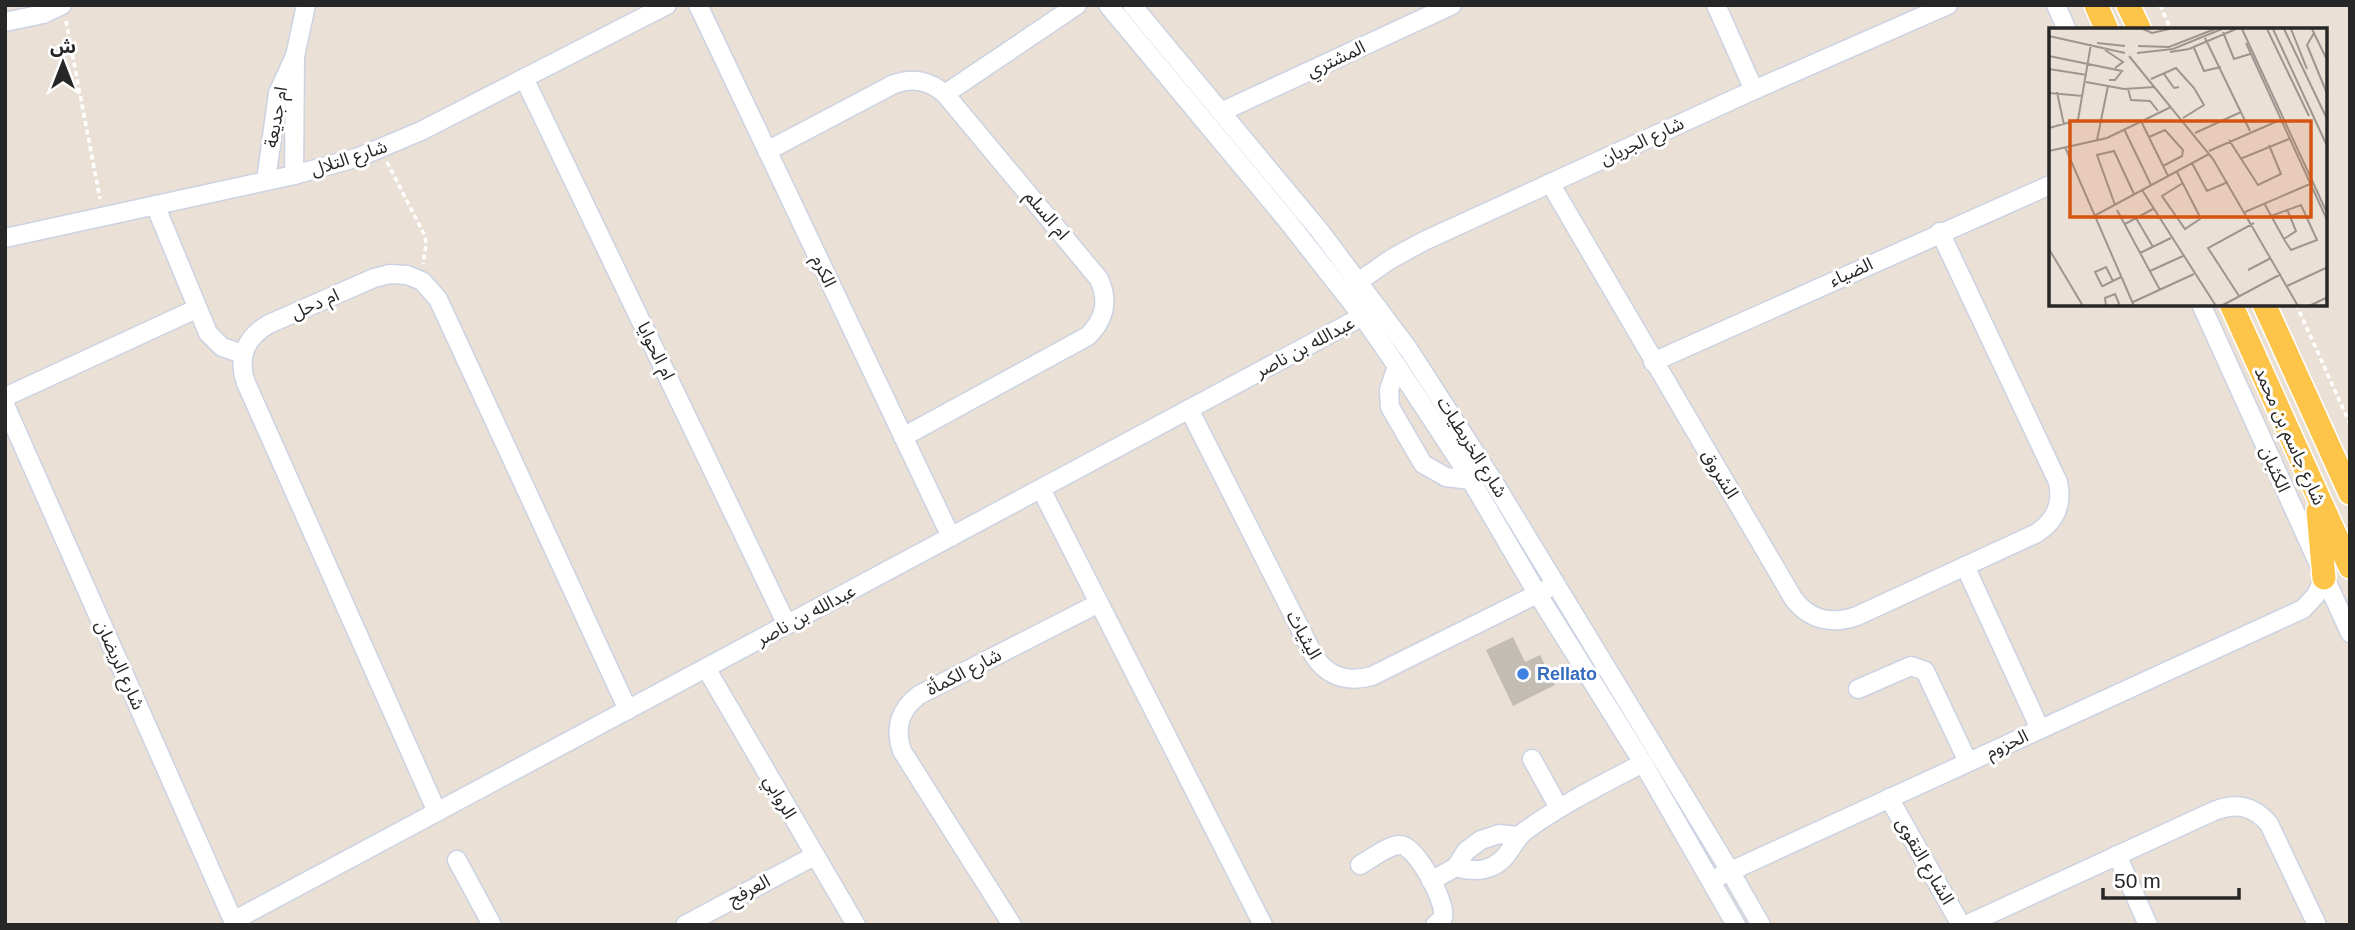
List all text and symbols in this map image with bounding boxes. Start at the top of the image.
north arrow [28,28,98,98]
inset map [2049,28,2327,306]
text: ش [50,36,76,57]
street label: المشتري [1304,37,1370,84]
street label: ام جديعة [261,85,295,150]
street label: شارع الجريان [1597,113,1689,173]
street label: شارع التلال [308,136,391,184]
street label: ام السلم [1018,186,1073,246]
street label: الكرم [804,252,840,292]
street label: الضياء [1826,254,1876,290]
street label: ام دحل [288,285,344,327]
street label: عبدالله بن ناصر [1251,312,1358,383]
street label: ام الحوايا [630,319,679,385]
street label: شارع جاسم بن محمد [2247,364,2329,510]
street label: شارع الخريطيات [1430,393,1511,503]
street label: الكثبان [2255,443,2294,496]
street label: الشروق [1697,446,1742,503]
street label: عبدالله بن ناصر [752,580,859,651]
street label: اليثياث [1283,607,1325,663]
street label: شارع الريضان [88,617,149,714]
street label: شارع الكمأة [923,644,1006,703]
place label: Rellato [1537,664,1597,684]
marker: Rellato [1515,666,1531,682]
street label: الحزوم [1983,726,2033,766]
street label: الروابي [757,772,800,824]
street label: الشارع التقوى [1889,814,1958,910]
scale bar [2103,856,2240,900]
text: 50 m [2114,869,2161,892]
street label: العرفج [725,871,775,912]

